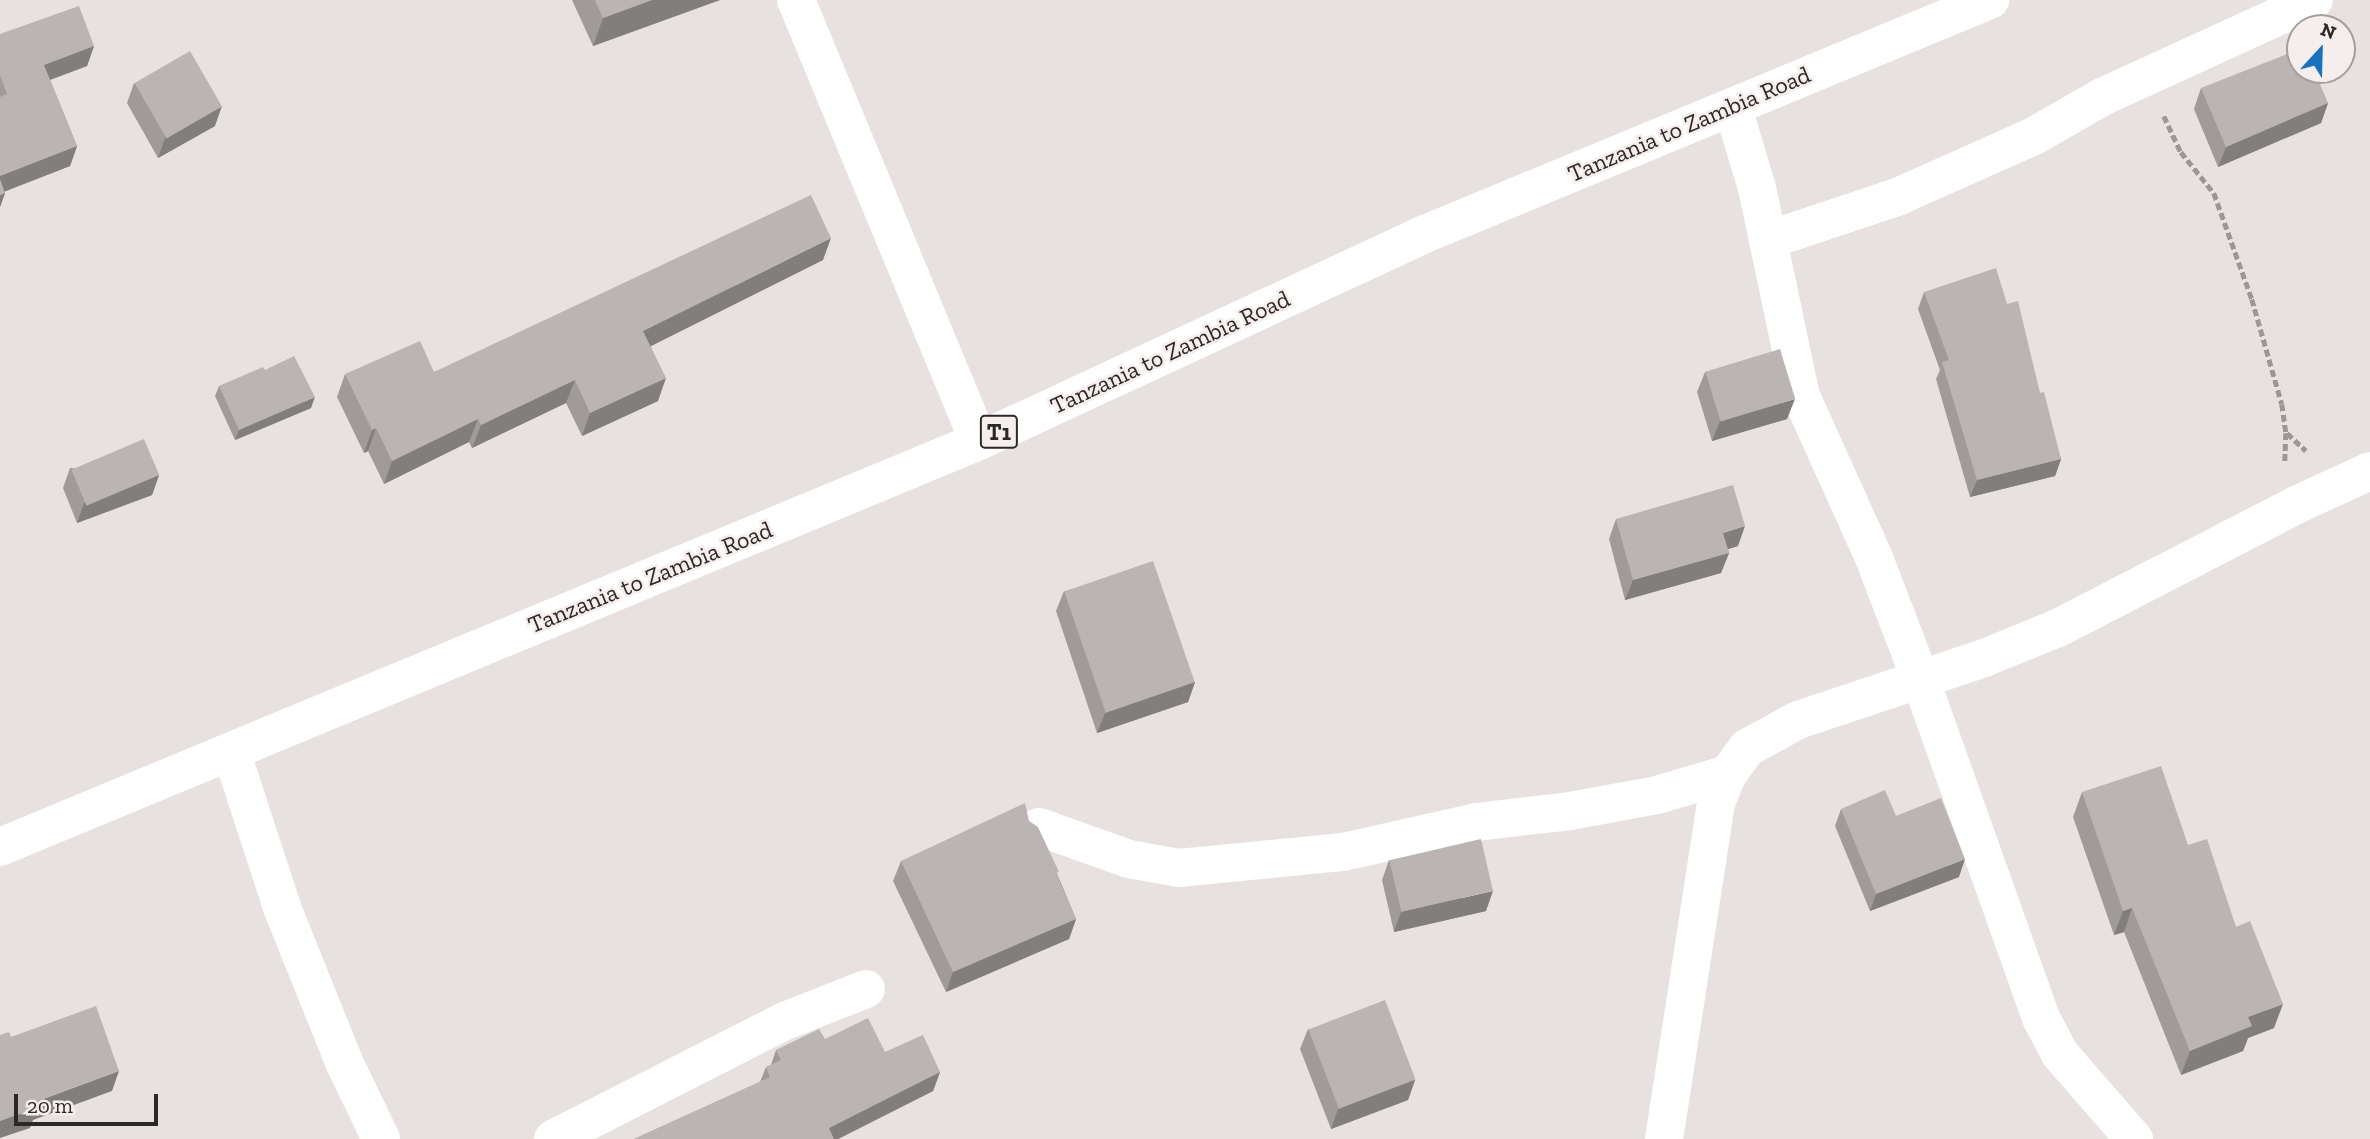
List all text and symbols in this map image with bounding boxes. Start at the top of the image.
north arrow [2286,14,2356,84]
text: N [2317,18,2339,44]
street label: Tanzania to Zambia Road [1563,60,1815,188]
street label: Tanzania to Zambia Road [1046,284,1294,420]
road number: T1 [980,412,1018,452]
street label: Tanzania to Zambia Road [524,515,776,639]
scale bar [18,1080,161,1124]
text: 20 m [27,1093,73,1118]

